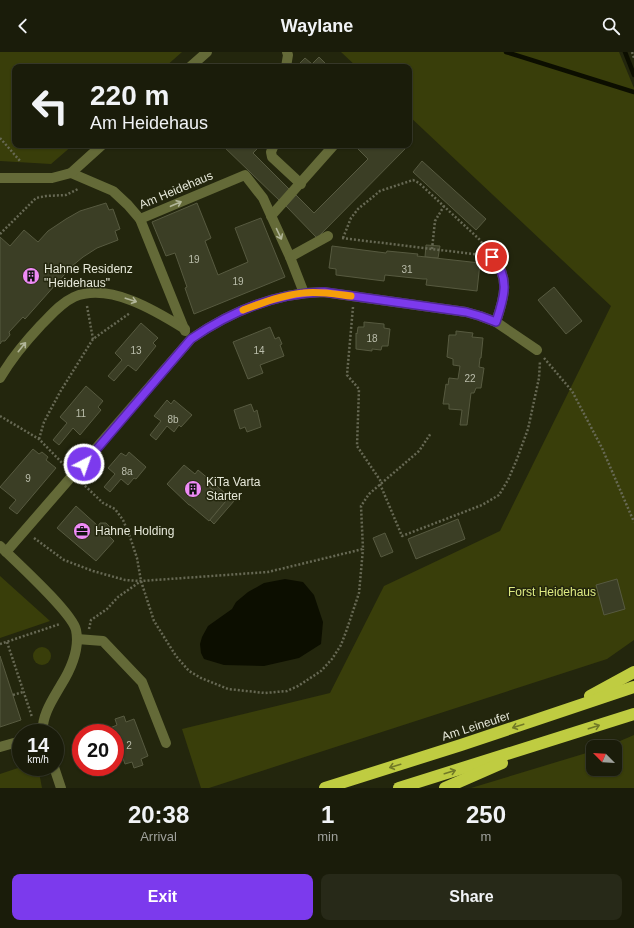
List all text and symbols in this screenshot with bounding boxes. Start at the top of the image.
icon: back [12,15,34,37]
icon: search [600,15,622,37]
text: Waylane [281,16,353,36]
icon: left [24,80,76,132]
text: 220 m [90,80,169,111]
text: Am Heidehaus [90,113,208,133]
street label: Am Heidehaus [137,168,215,212]
one-way arrow [169,200,181,207]
one-way arrow [276,228,284,240]
pin [475,240,509,274]
icon: arrive [481,246,503,268]
house number: 19 [188,254,200,265]
place label: Hahne Residenz "Heidehaus" [44,262,133,290]
house number: 31 [401,264,413,275]
building icon: Hahne Residenz "Heidehaus" [21,266,41,286]
house number: 19 [232,276,244,287]
one-way arrow [124,297,136,305]
house number: 18 [366,333,378,344]
one-way arrow [18,341,27,352]
house number: 13 [130,345,142,356]
house number: 14 [253,345,265,356]
house number: 22 [464,373,476,384]
house number: 11 [76,408,87,419]
house number: 8b [167,414,179,425]
position arrow [63,443,105,485]
house number: 8a [121,466,133,477]
house number: 9 [25,473,31,484]
place label: KiTa Varta Starter [206,475,261,503]
building icon: KiTa Varta Starter [183,479,203,499]
office icon: Hahne Holding [72,521,92,541]
place label: Hahne Holding [95,524,174,538]
park label: Forst Heidehaus [508,585,596,599]
street label: Am Leineufer [440,708,512,744]
one-way arrow [588,722,600,730]
one-way arrow [512,723,525,730]
speed limit sign: 20 [72,724,124,776]
text: 14 [27,734,49,756]
house number: 2 [126,740,132,751]
north arrow [586,740,622,776]
map controls [586,740,622,776]
text: km/h [27,754,49,765]
one-way arrow [388,763,401,770]
one-way arrow [443,768,456,775]
text: 20:38 [128,801,189,828]
text: 1 [321,801,334,828]
text: 250 [466,801,506,828]
text: Arrival [140,829,177,844]
text: min [317,829,338,844]
text: m [481,829,491,844]
button: Exit [12,874,313,920]
button: Share [321,874,622,920]

